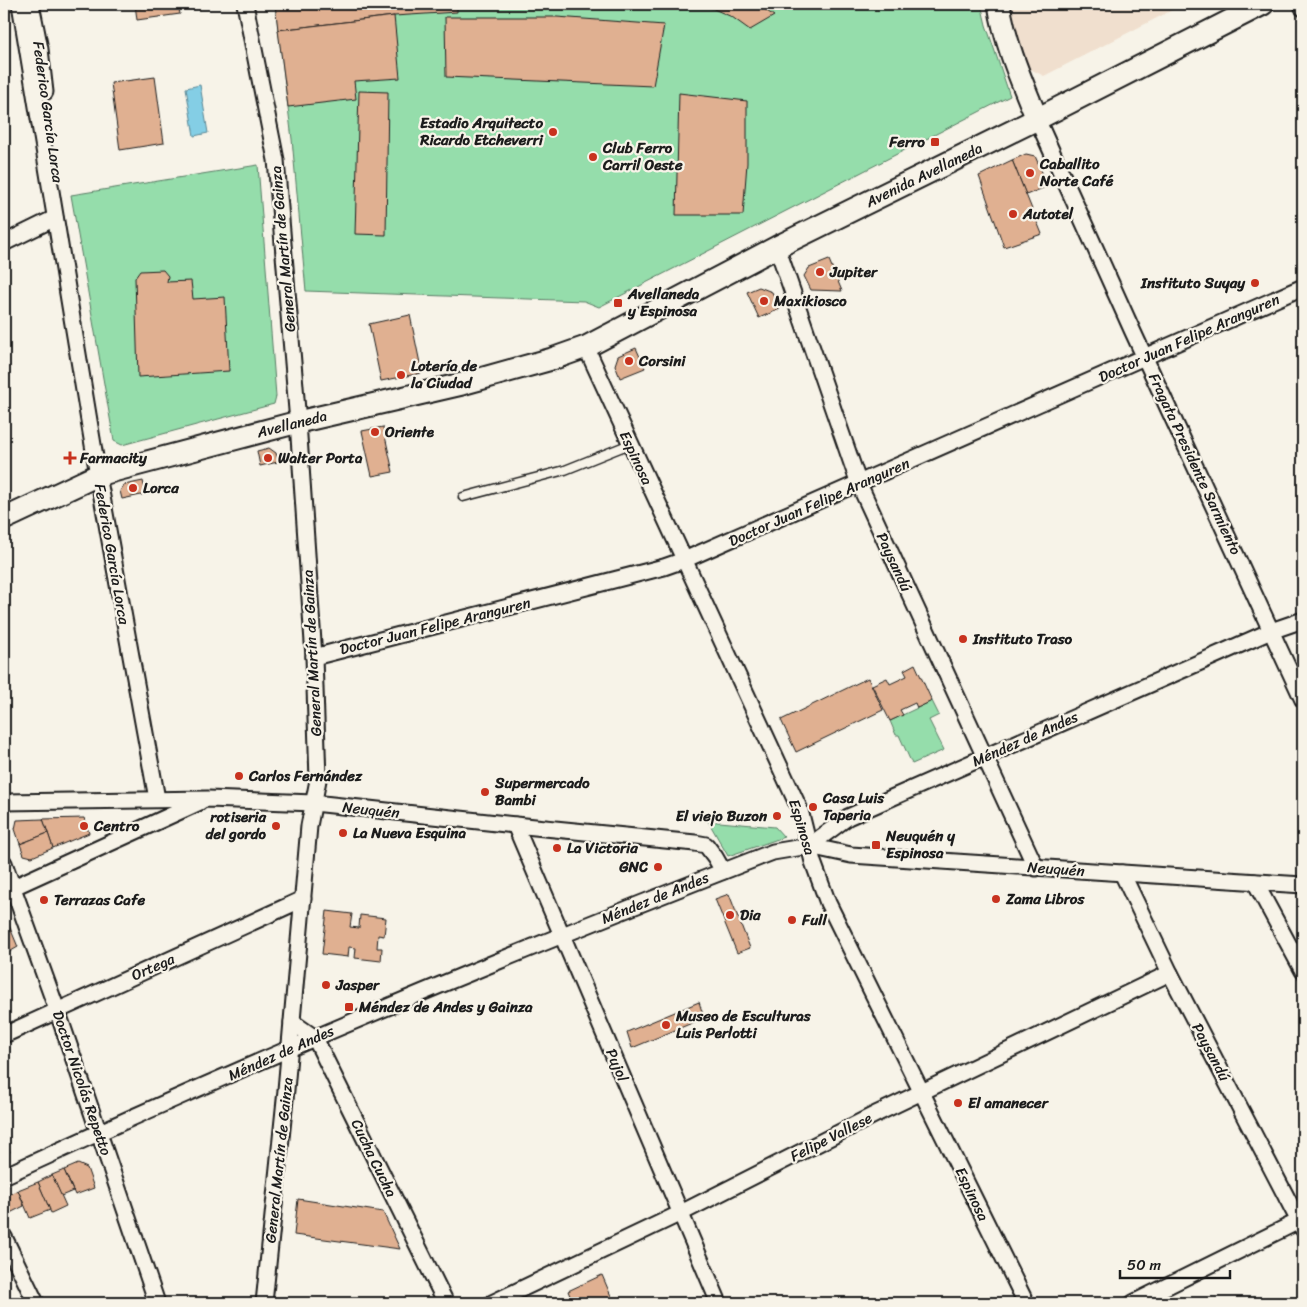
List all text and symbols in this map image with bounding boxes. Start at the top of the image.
street label: Federico García Lorca [25,40,71,185]
place label: Estadio Arquitecto Ricardo Etcheverri [419,110,544,153]
marker: Estadio Arquitecto Ricardo Etcheverri [547,126,559,138]
place label: Ferro [888,129,925,155]
place label: Club Ferro Carril Oeste [602,135,683,178]
street label: Avenida Avellaneda [860,135,987,215]
marker: Ferro [929,136,941,148]
marker: Club Ferro Carril Oeste [587,151,599,163]
place label: Caballito Norte Café [1039,151,1114,194]
street label: General Martín de Gainza [263,164,303,333]
marker: Caballito Norte Café [1024,167,1036,179]
place label: Autotel [1022,201,1074,227]
marker: Autotel [1007,208,1019,220]
place label: Jupiter [829,259,879,285]
marker: Jupiter [814,266,826,278]
place label: Instituto Suyay [1140,270,1246,296]
marker: Instituto Suyay [1249,277,1261,289]
place label: Avellaneda y Espinosa [627,281,700,324]
street label: Doctor Juan Felipe Aranguren [1094,286,1284,390]
place label: Maxikiosco [773,288,847,314]
marker: Maxikiosco [758,295,770,307]
marker: Avellaneda y Espinosa [612,297,624,309]
place label: Corsini [638,348,686,374]
place label: Lotería de la Ciudad [410,353,477,396]
marker: Corsini [623,355,635,367]
marker: Lotería de la Ciudad [395,369,407,381]
street label: Fragata Presidente Sarmiento [1141,369,1249,560]
street label: Avellaneda [253,403,330,445]
place label: Oriente [384,419,435,445]
marker: Oriente [369,426,381,438]
street label: Espinosa [612,426,660,490]
place label: Farmacity [79,445,148,471]
place label: Walter Porta [278,445,363,471]
street label: Doctor Juan Felipe Aranguren [724,450,914,554]
marker: Farmacity [64,452,76,464]
marker: Walter Porta [262,452,274,464]
place label: Lorca [143,475,179,501]
street label: Federico García Lorca [87,482,137,627]
marker: Lorca [127,482,139,494]
street label: Paysandú [869,528,919,597]
street label: General Martín de Gainza [295,569,329,737]
street label: Doctor Juan Felipe Aranguren [337,590,533,662]
place label: Instituto Traso [972,626,1073,652]
marker: Instituto Traso [957,633,969,645]
street label: Méndez de Andes [968,704,1083,774]
place label: Carlos Fernández [248,763,363,789]
marker: Carlos Fernández [233,770,245,782]
place label: Supermercado Bambi [494,770,590,813]
place label: Casa Luis Taperia [822,785,885,828]
marker: Supermercado Bambi [479,786,491,798]
street label: Neuquén [341,794,401,826]
street label: Espinosa [781,796,823,859]
marker: Casa Luis Taperia [807,801,819,813]
place label: El viejo Buzon [676,803,768,829]
place label: rotiseria del gordo [206,804,267,847]
marker: El viejo Buzon [771,810,783,822]
place label: Centro [93,813,140,839]
marker: Centro [78,820,90,832]
marker: rotiseria del gordo [270,820,282,832]
place label: La Nueva Esquina [353,820,466,846]
place label: Neuquén y Espinosa [885,823,955,866]
marker: La Nueva Esquina [337,827,349,839]
place label: La Victoria [567,835,638,861]
marker: Neuquén y Espinosa [870,839,882,851]
marker: La Victoria [551,842,563,854]
place label: GNC [618,854,648,880]
street label: Neuquén [1027,854,1085,884]
marker: GNC [652,861,664,873]
street label: Méndez de Andes [597,865,713,931]
place label: Zama Libros [1005,886,1085,912]
place label: Terrazas Cafe [54,887,145,913]
marker: Zama Libros [990,893,1002,905]
marker: Terrazas Cafe [38,894,50,906]
place label: Dia [740,902,761,928]
place label: Full [801,907,827,933]
marker: Dia [724,909,736,921]
marker: Full [786,914,798,926]
street label: Ortega [127,946,179,988]
place label: Jasper [335,972,381,998]
marker: Jasper [320,979,332,991]
place label: Méndez de Andes y Gainza [358,994,533,1020]
marker: Méndez de Andes y Gainza [343,1001,355,1013]
place label: Museo de Esculturas Luis Perlotti [675,1003,812,1046]
street label: Doctor Nicolás Repetto [45,1007,119,1159]
street label: Méndez de Andes [224,1018,339,1088]
street label: Paysandú [1185,1018,1238,1087]
marker: Museo de Esculturas Luis Perlotti [660,1019,672,1031]
street label: Pujol [598,1044,636,1086]
street label: General Martín de Gainza [257,1075,301,1244]
place label: El amanecer [968,1090,1050,1116]
marker: El amanecer [952,1097,964,1109]
street label: Felipe Vallese [785,1105,877,1169]
street label: Cucha Cucha [344,1114,404,1202]
street label: Espinosa [948,1162,996,1226]
scale bar [1120,1247,1230,1279]
text: 50 m [1127,1252,1162,1278]

